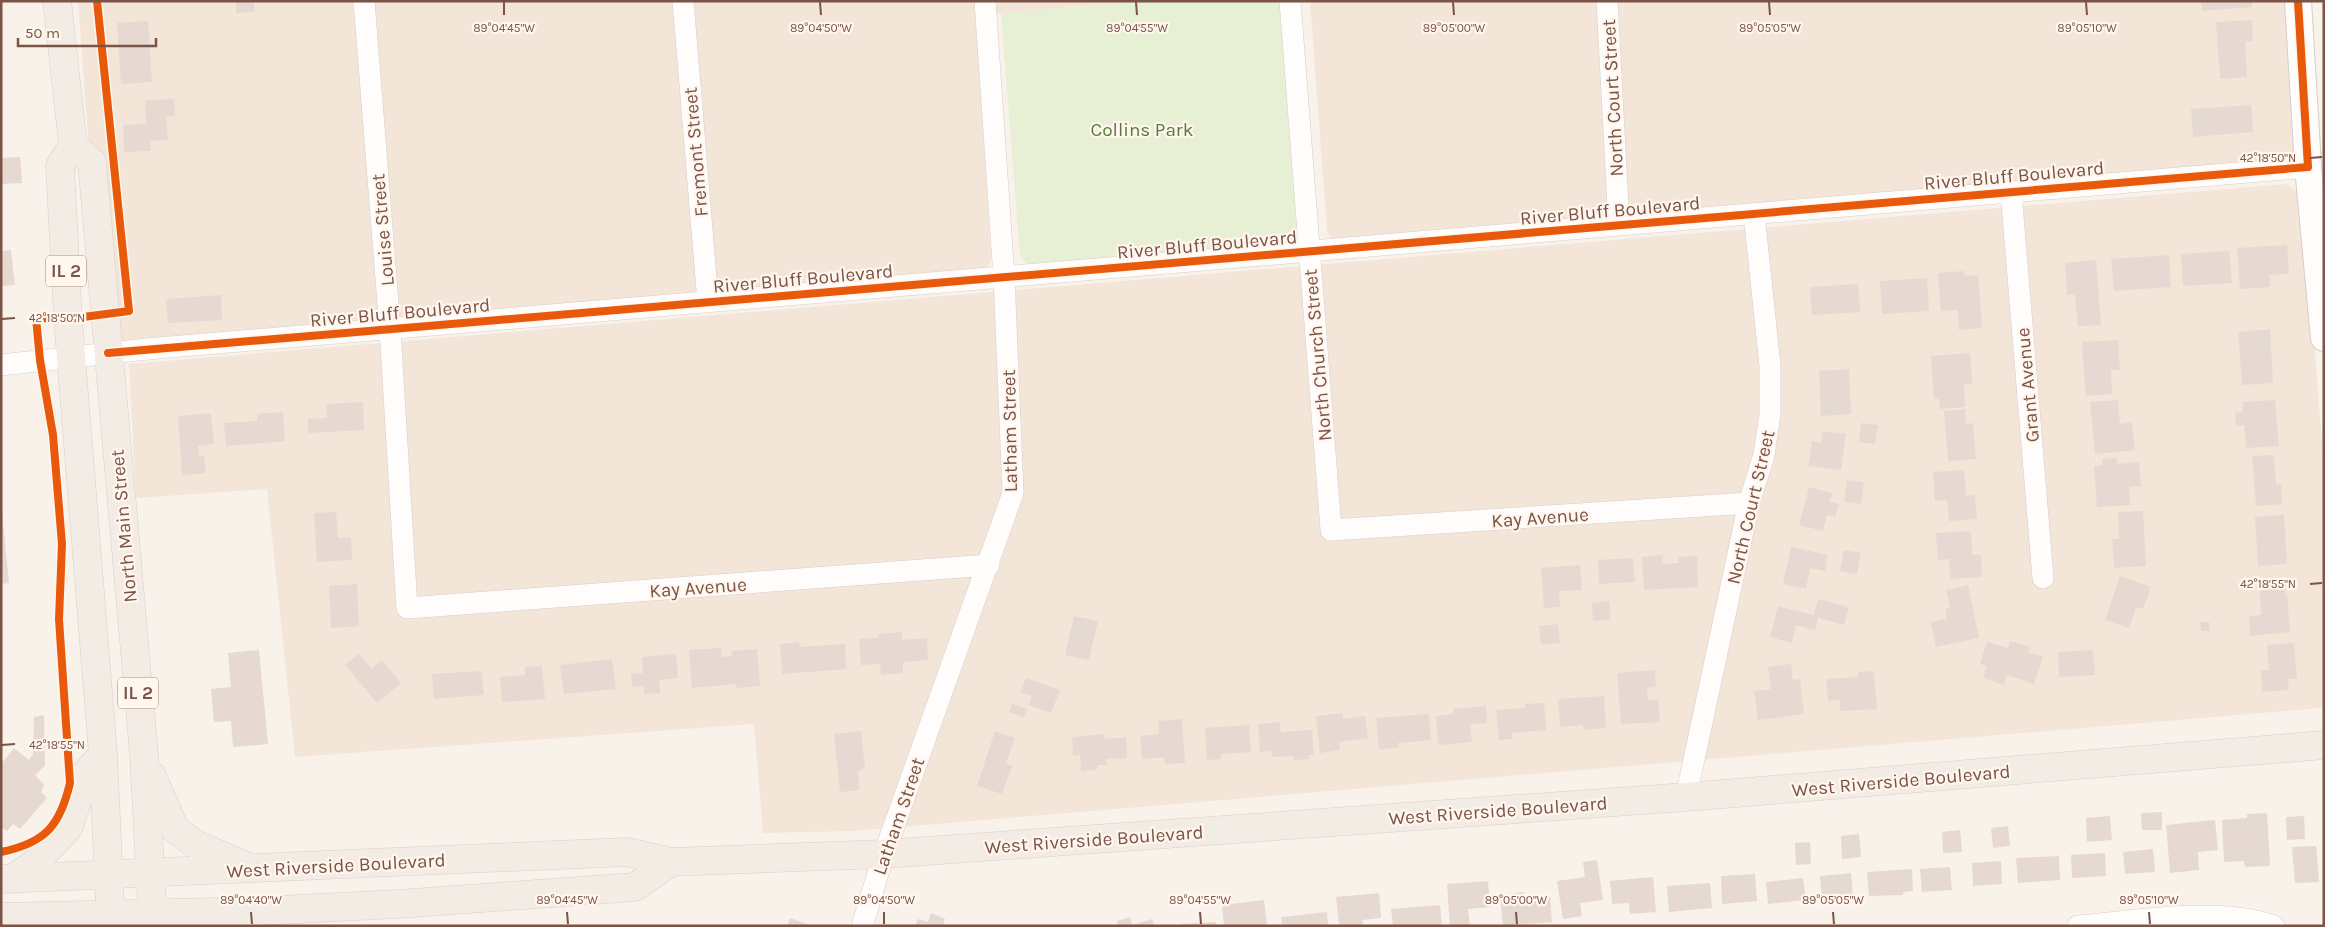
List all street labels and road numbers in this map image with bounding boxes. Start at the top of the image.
street label: North Court Street [1598,19,1628,177]
street label: Fremont Street [679,86,713,218]
street label: River Bluff Boulevard [1923,157,2105,195]
street label: Louise Street [367,173,399,287]
street label: River Bluff Boulevard [1519,192,1701,230]
street label: River Bluff Boulevard [1116,226,1298,264]
road number: IL 2 [46,256,86,286]
street label: River Bluff Boulevard [712,260,894,298]
street label: North Church Street [1300,268,1336,442]
street label: River Bluff Boulevard [309,294,491,332]
street label: Grant Avenue [2012,327,2044,443]
street label: Latham Street [998,369,1022,493]
street label: North Court Street [1723,428,1779,586]
street label: North Main Street [106,448,142,603]
street label: Kay Avenue [1490,504,1590,532]
street label: Kay Avenue [648,574,748,602]
road number: IL 2 [118,678,158,708]
street label: Latham Street [869,755,929,878]
street label: West Riverside Boulevard [1791,760,2011,802]
street label: West Riverside Boulevard [1388,792,1608,830]
street label: West Riverside Boulevard [984,821,1204,859]
street label: West Riverside Boulevard [226,849,446,883]

